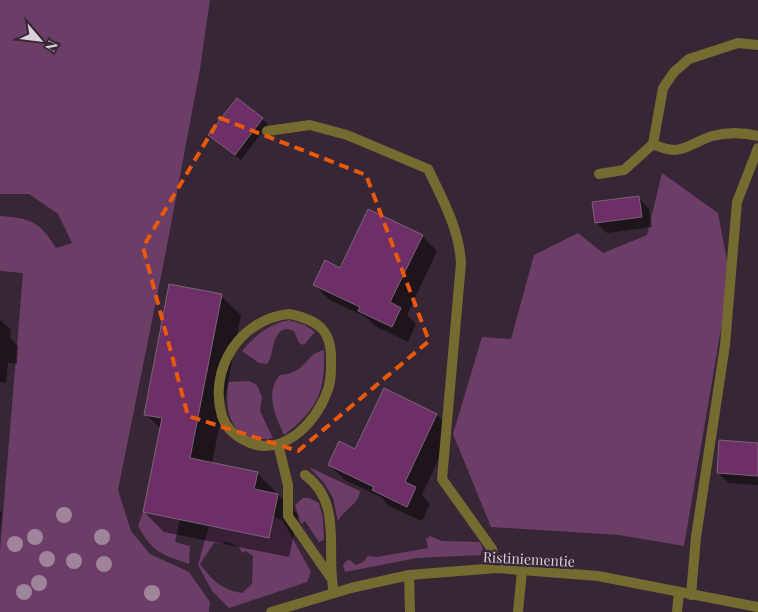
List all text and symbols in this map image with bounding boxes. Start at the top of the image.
north arrow [15,15,65,65]
text: N [41,37,63,55]
street label: Ristiniementie [483,547,575,571]

